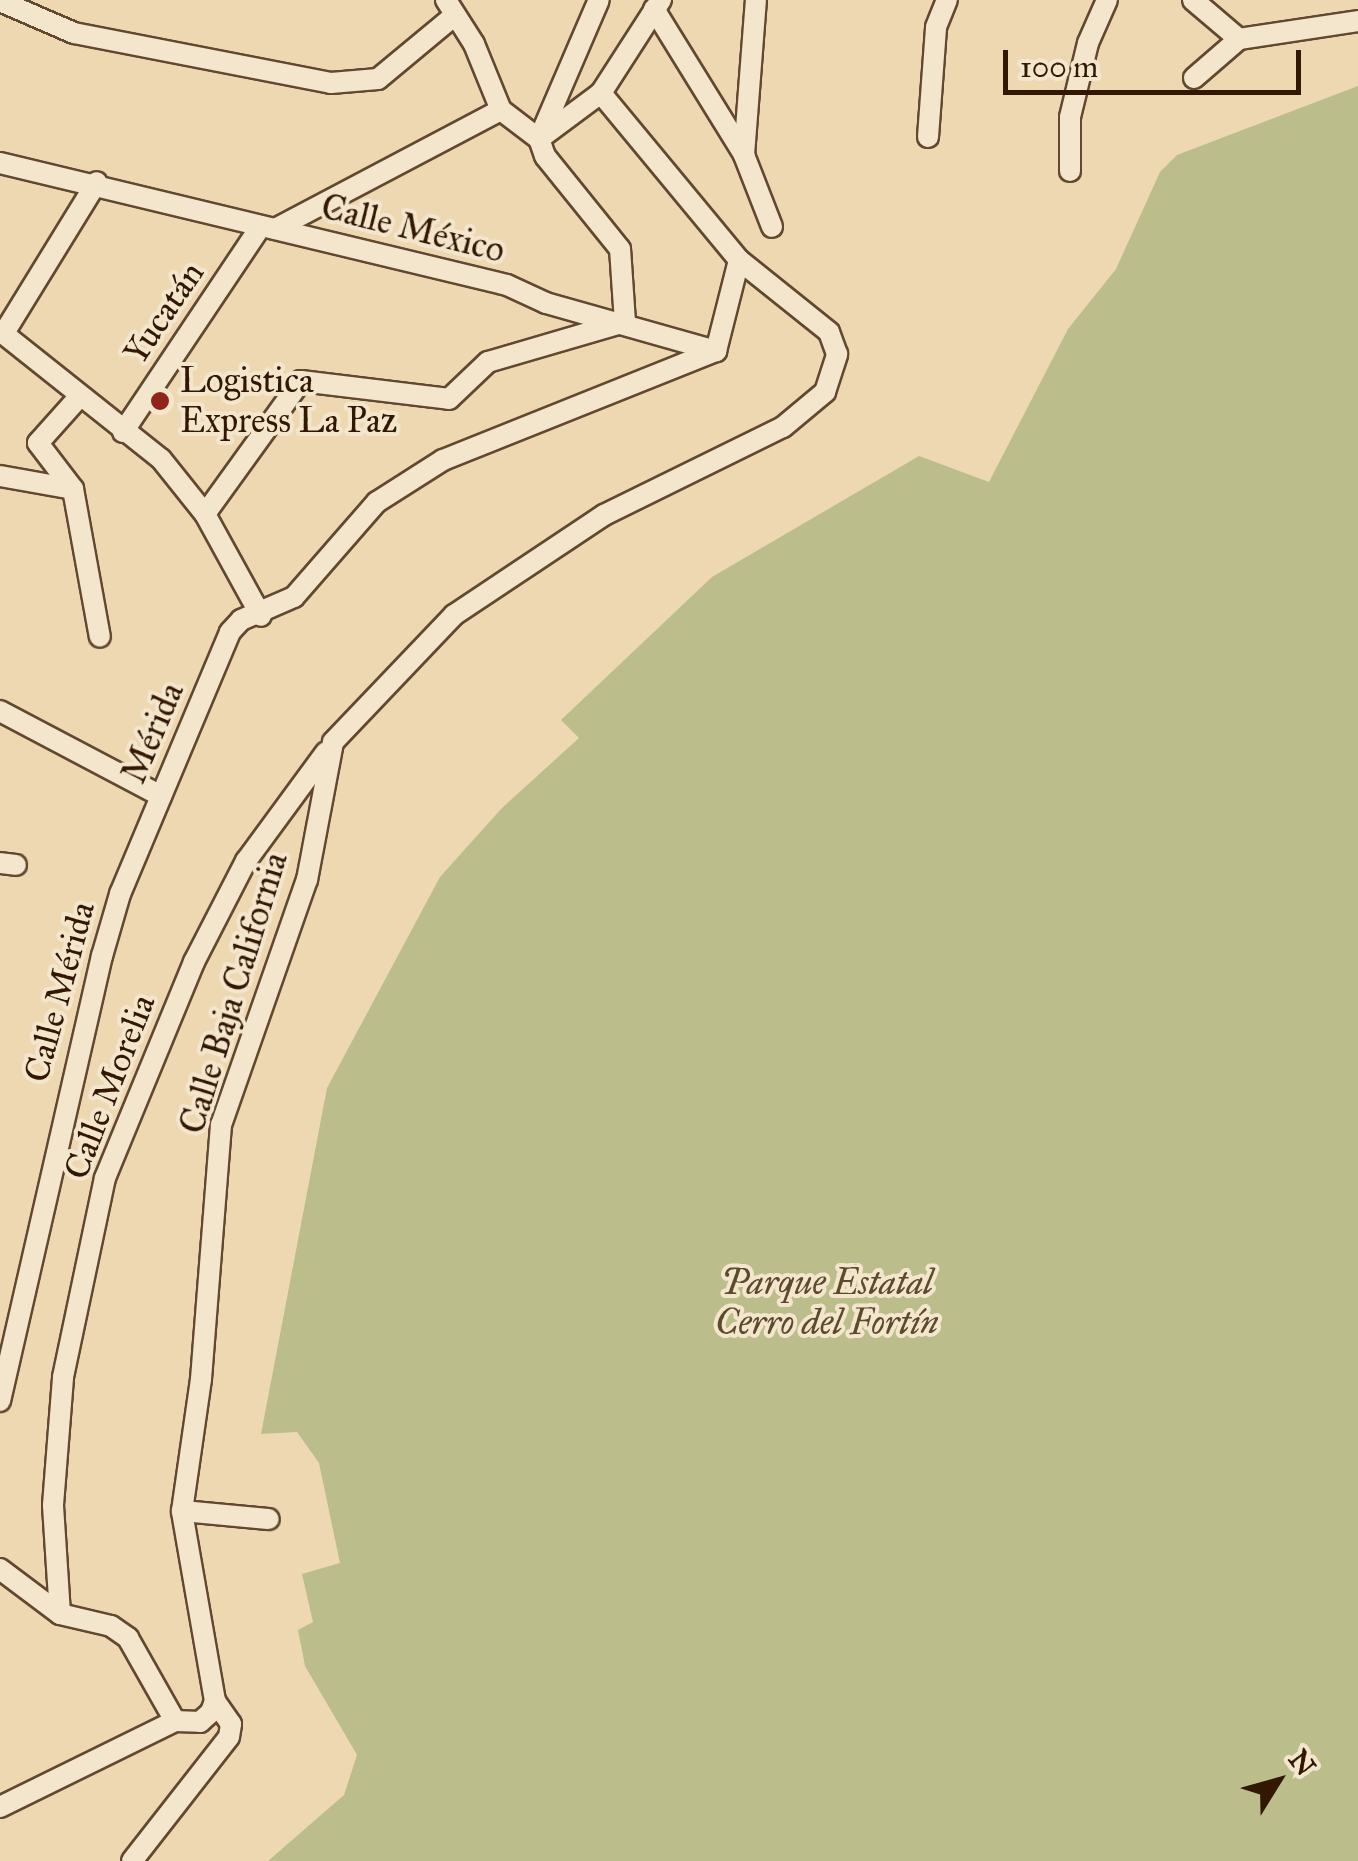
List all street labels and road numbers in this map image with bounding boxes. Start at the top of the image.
street label: Calle México [317,186,509,272]
street label: Yucatán [115,254,213,372]
street label: Mérida [113,676,193,790]
street label: Calle Baja California [171,847,297,1139]
street label: Calle Mérida [16,897,104,1087]
street label: Calle Morelia [56,989,164,1185]

